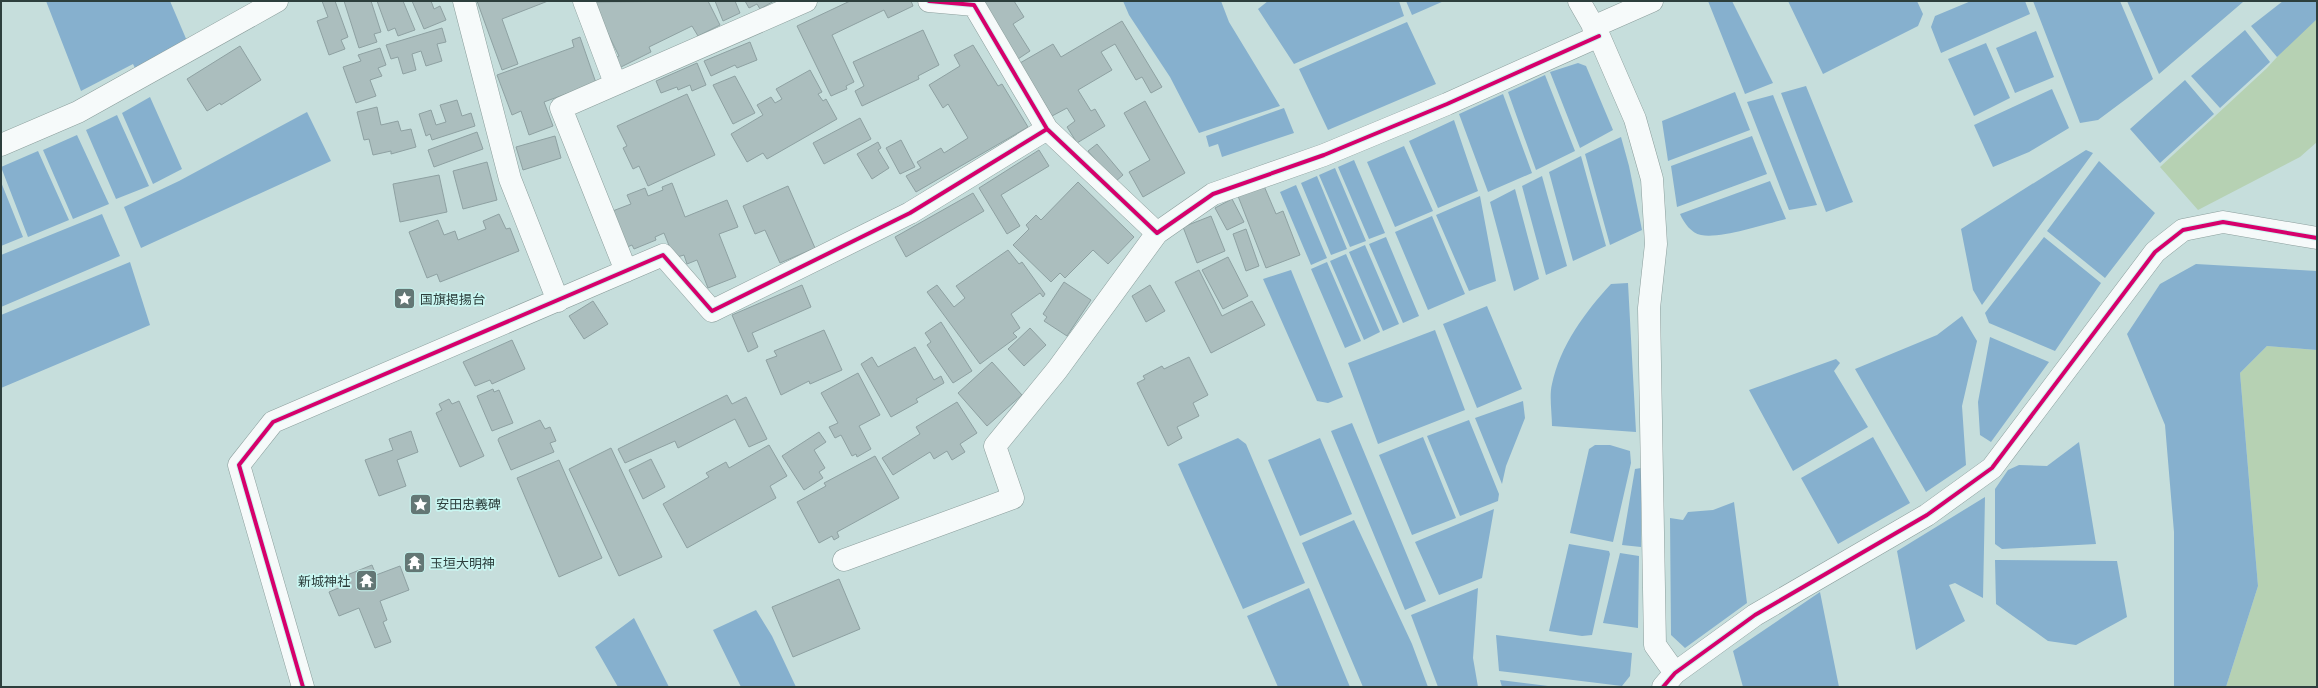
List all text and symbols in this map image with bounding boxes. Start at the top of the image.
place icon: 国旗掲揚台 [391,286,417,312]
place label: 国旗掲揚台 [420,292,485,307]
place icon: 安田忠義碑 [407,491,433,517]
place label: 安田忠義碑 [436,497,501,512]
temple icon: 玉垣大明神 [401,550,427,576]
place label: 玉垣大明神 [430,556,495,571]
temple icon: 新城神社 [353,568,379,594]
place label: 新城神社 [298,574,350,589]

